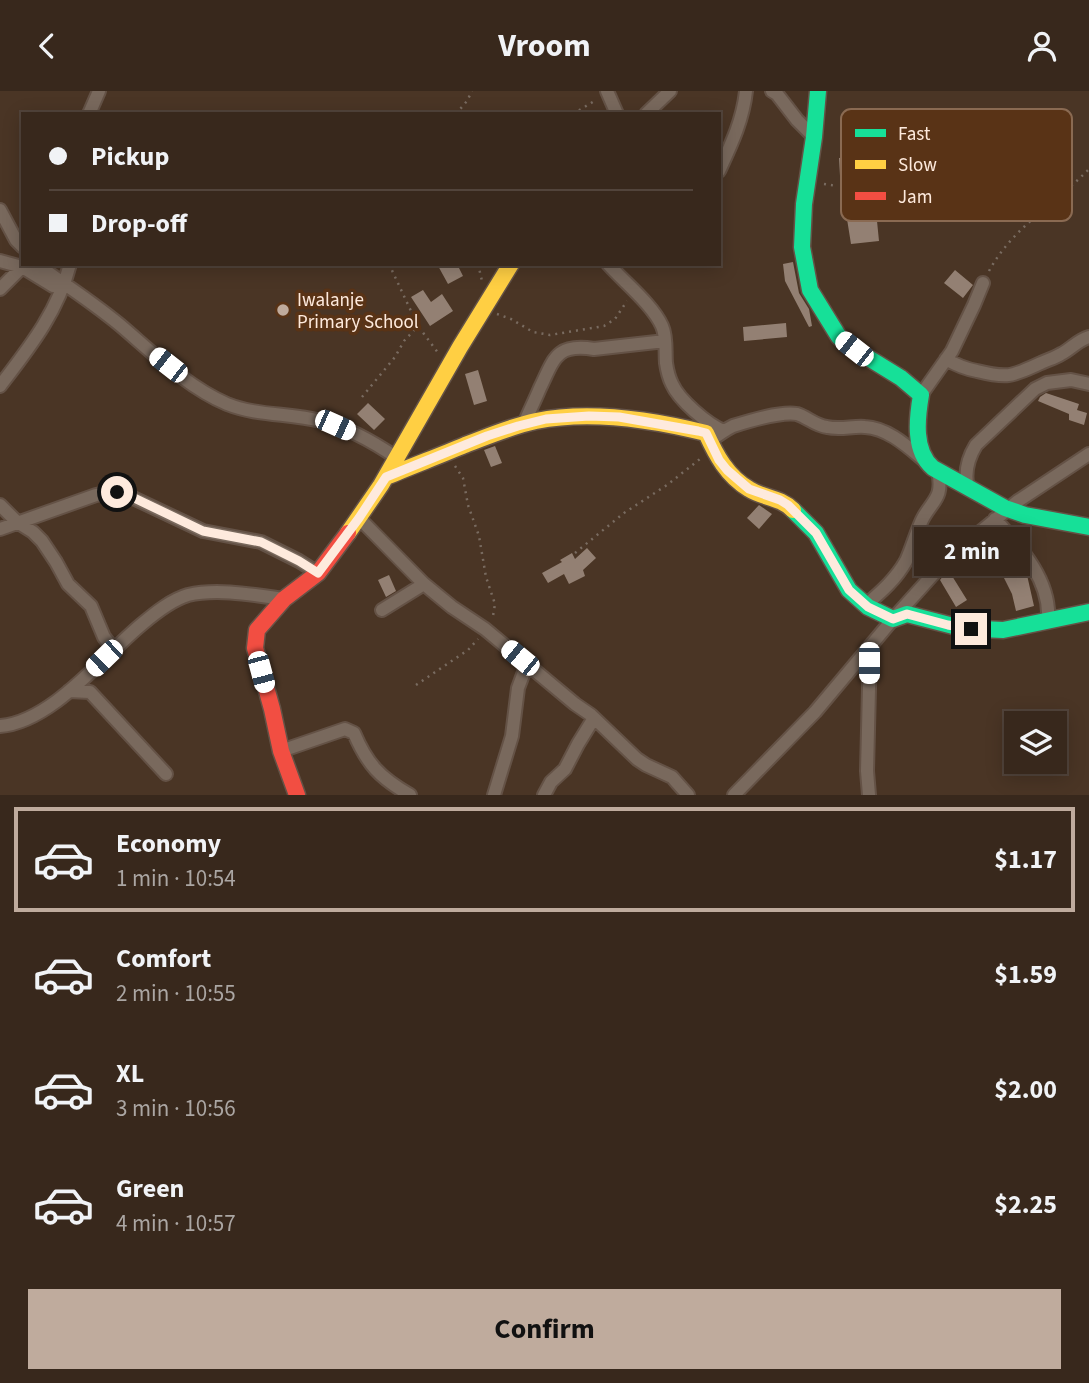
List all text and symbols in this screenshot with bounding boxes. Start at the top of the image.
text: Vroom [498,23,591,69]
icon: back [28,27,66,65]
icon: person [1023,27,1061,65]
legend [841,109,1072,221]
text: Fast [898,121,931,148]
text: Pickup [91,138,169,175]
text: Slow [898,152,937,179]
text: Jam [898,184,932,211]
text: Drop-off [91,205,187,242]
place label: Iwalanje Primary School [297,287,419,336]
marker: Iwalanje Primary School [275,302,291,318]
car [831,328,878,370]
car [145,344,192,386]
car [312,407,359,443]
route start [101,476,133,508]
callout: 2 min [913,527,1029,577]
text: 2 min [944,535,1000,568]
route end [955,613,987,645]
car [82,636,127,680]
car [498,637,543,679]
car [859,642,880,684]
car [246,649,277,695]
map controls [1004,711,1067,774]
button: layers [1004,711,1067,774]
text: Economy [116,825,221,862]
icon: car [32,828,95,891]
text: $1.17 [994,841,1057,878]
text: 1 min · 10:54 [116,862,236,895]
text: Comfort [116,940,211,977]
icon: car [32,943,95,1006]
text: $1.59 [994,956,1057,993]
text: 2 min · 10:55 [116,977,236,1010]
text: XL [116,1055,144,1092]
icon: car [32,1058,95,1121]
text: $2.00 [994,1071,1057,1108]
text: 3 min · 10:56 [116,1092,236,1125]
text: Green [116,1170,184,1207]
icon: car [32,1173,95,1236]
text: $2.25 [994,1186,1057,1223]
text: 4 min · 10:57 [116,1207,236,1240]
button: Confirm [28,1289,1061,1369]

